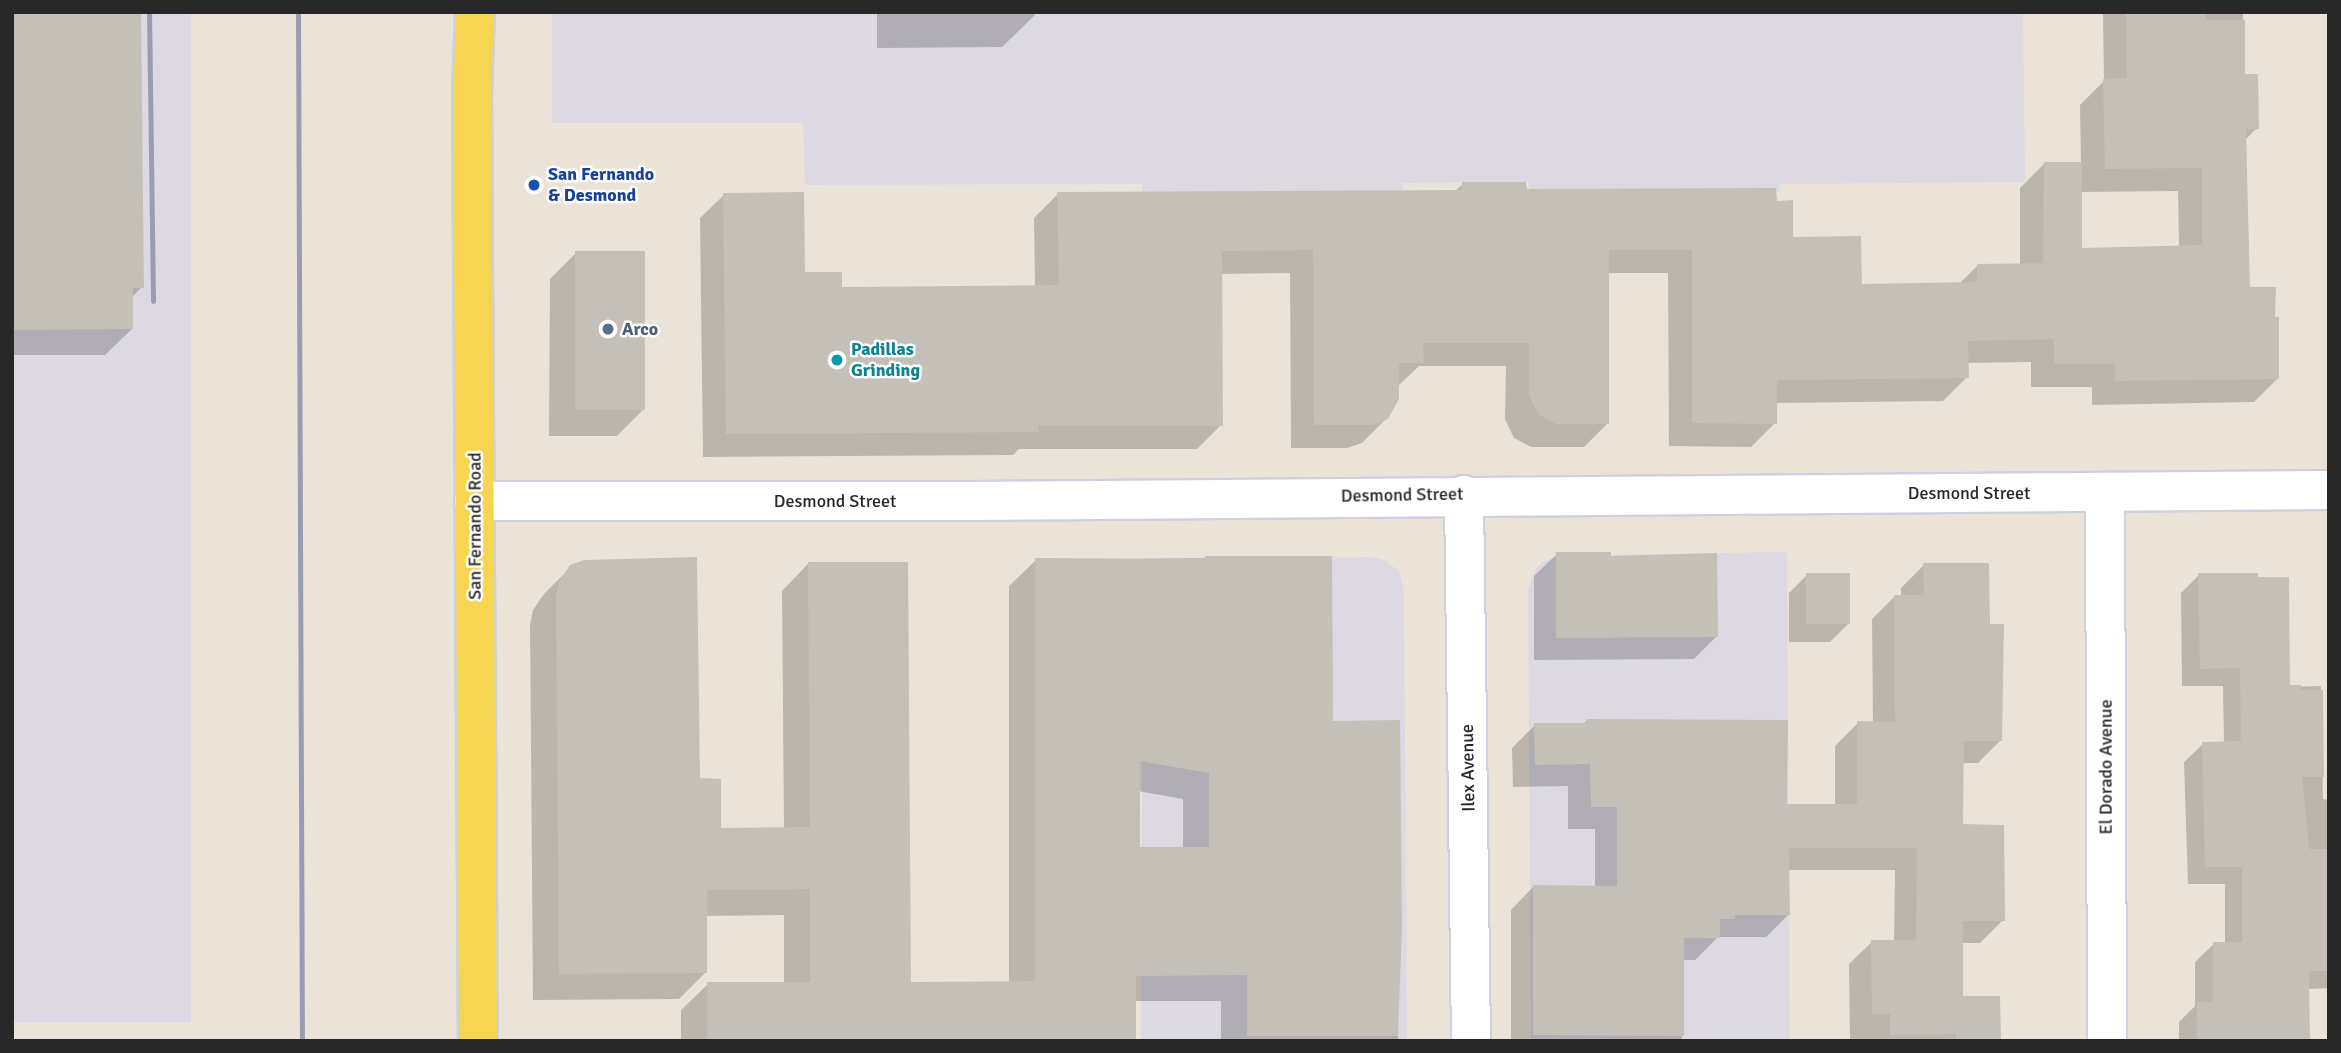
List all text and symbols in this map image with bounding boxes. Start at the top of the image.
place label: San Fernando & Desmond [548,164,654,206]
marker: San Fernando & Desmond [526,177,542,193]
place label: Arco [622,318,658,340]
marker: Arco [600,321,616,337]
place label: Padillas Grinding [851,339,920,382]
marker: Padillas Grinding [829,352,845,368]
street label: San Fernando Road [464,452,486,600]
street label: Desmond Street [1908,482,2030,504]
street label: Desmond Street [1341,483,1463,507]
street label: Desmond Street [774,490,896,512]
street label: El Dorado Avenue [2095,699,2117,835]
street label: Ilex Avenue [1456,724,1480,812]

